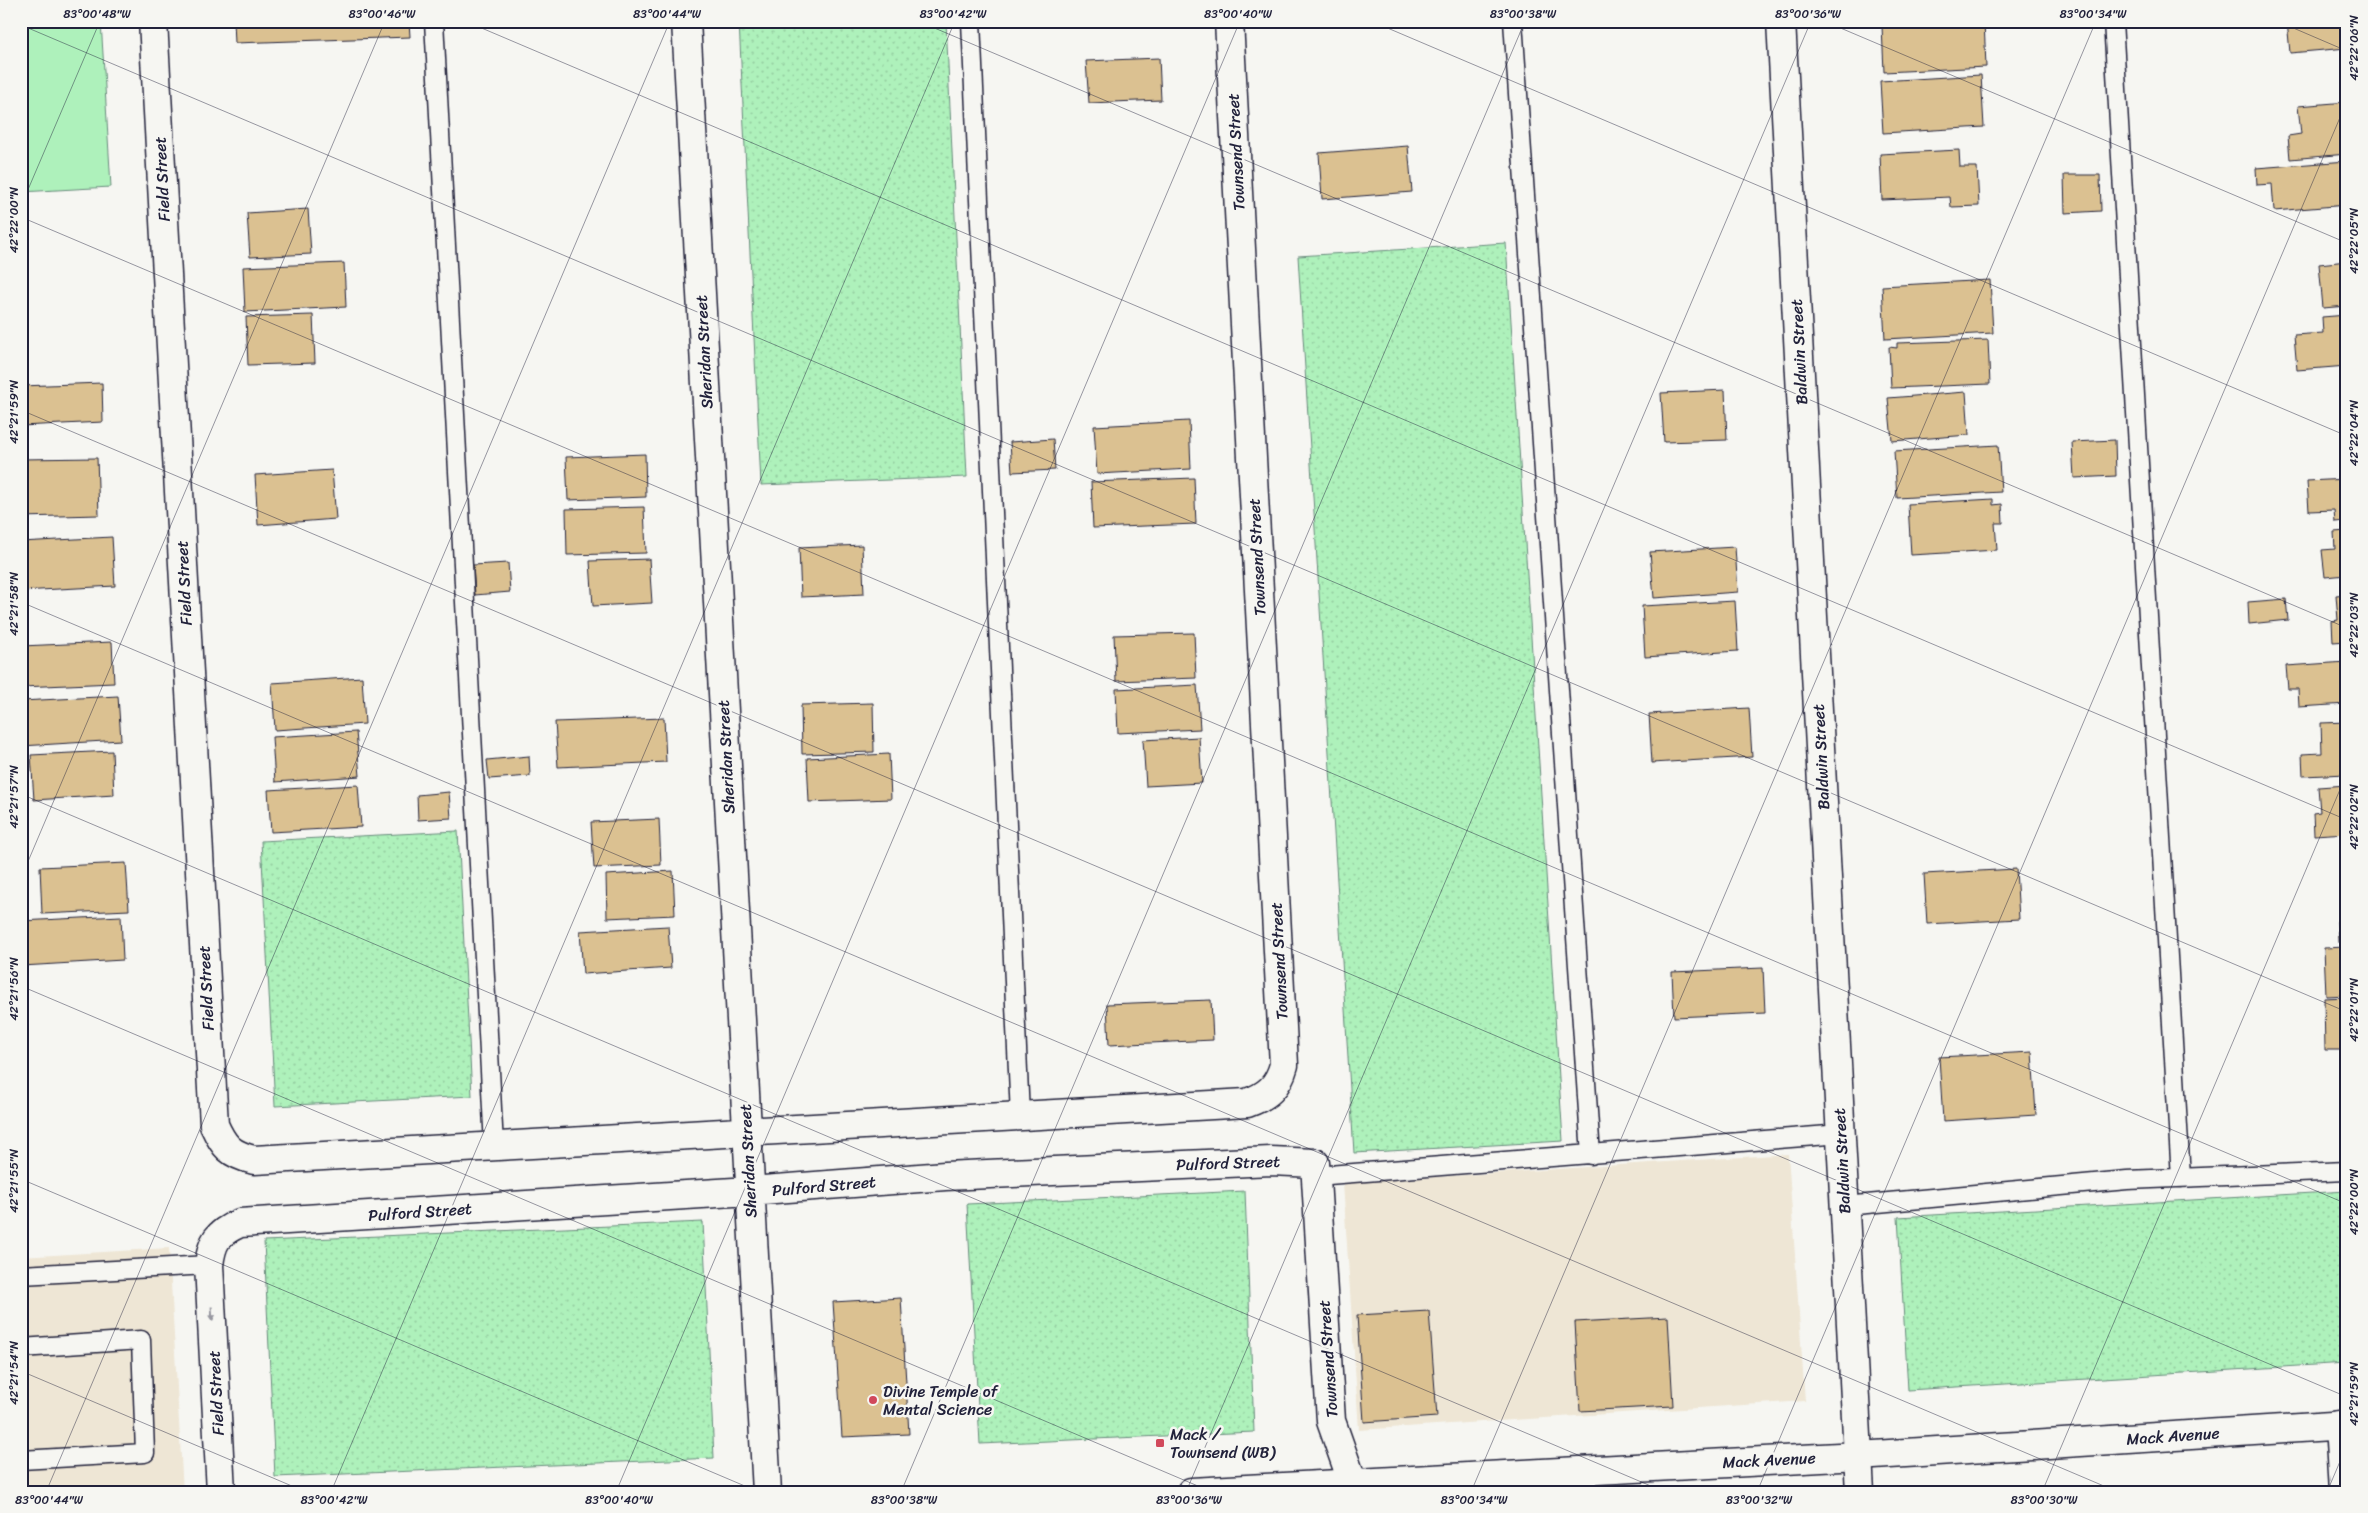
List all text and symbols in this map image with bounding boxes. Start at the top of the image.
text: 83°00'48"W [63,3,132,25]
text: 83°00'46"W [348,3,416,25]
text: 83°00'44"W [633,3,702,25]
text: 83°00'42"W [919,3,987,25]
text: 83°00'40"W [1204,3,1273,25]
text: 83°00'38"W [1490,3,1557,25]
text: 83°00'36"W [1775,3,1842,25]
text: 83°00'34"W [2060,3,2127,25]
text: 42°22'06"N [2343,15,2365,81]
street label: Townsend Street [1218,92,1254,212]
street label: Field Street [145,136,179,222]
text: 42°22'00"N [3,186,25,253]
text: 42°22'05"N [2343,207,2365,274]
street label: Sheridan Street [687,294,721,410]
street label: Baldwin Street [1782,298,1816,406]
text: 42°21'59"N [3,379,25,444]
text: 42°22'04"N [2343,399,2365,466]
street label: Townsend Street [1239,497,1275,617]
street label: Field Street [167,540,201,626]
text: 42°21'58"N [3,571,25,636]
text: 42°22'03"N [2343,592,2365,658]
street label: Sheridan Street [709,699,743,815]
street label: Baldwin Street [1804,703,1838,811]
text: 42°21'57"N [3,765,25,829]
text: 42°22'02"N [2343,783,2365,850]
street label: Townsend Street [1261,901,1297,1021]
street label: Field Street [189,945,223,1031]
text: 42°21'56"N [3,957,25,1021]
text: 42°22'01"N [2343,977,2365,1042]
street label: Sheridan Street [731,1103,765,1219]
street label: Baldwin Street [1825,1107,1859,1215]
street label: Pulford Street [1175,1147,1281,1179]
text: 42°21'55"N [3,1148,25,1213]
street label: Pulford Street [771,1167,877,1205]
text: 42°22'00"N [2343,1168,2365,1235]
street label: Pulford Street [367,1194,473,1230]
street label: Townsend Street [1309,1299,1347,1419]
one-way arrow [208,1306,216,1322]
text: 42°21'54"N [3,1340,25,1405]
street label: Field Street [199,1350,233,1436]
text: 42°21'59"N [2343,1361,2365,1426]
place label: Divine Temple of Mental Science [883,1377,1000,1424]
marker: Divine Temple of Mental Science [867,1394,879,1406]
street label: Mack Avenue [2125,1418,2221,1454]
place label: Mack / Townsend (WB) [1170,1420,1277,1467]
marker: Mack / Townsend (WB) [1154,1437,1166,1449]
street label: Mack Avenue [1722,1443,1816,1477]
text: 83°00'44"W [15,1489,84,1511]
text: 83°00'42"W [300,1489,368,1511]
text: 83°00'40"W [585,1489,654,1511]
text: 83°00'38"W [871,1489,938,1511]
text: 83°00'36"W [1156,1489,1223,1511]
text: 83°00'34"W [1441,1489,1508,1511]
text: 83°00'32"W [1726,1489,1793,1511]
text: 83°00'30"W [2011,1489,2078,1511]

